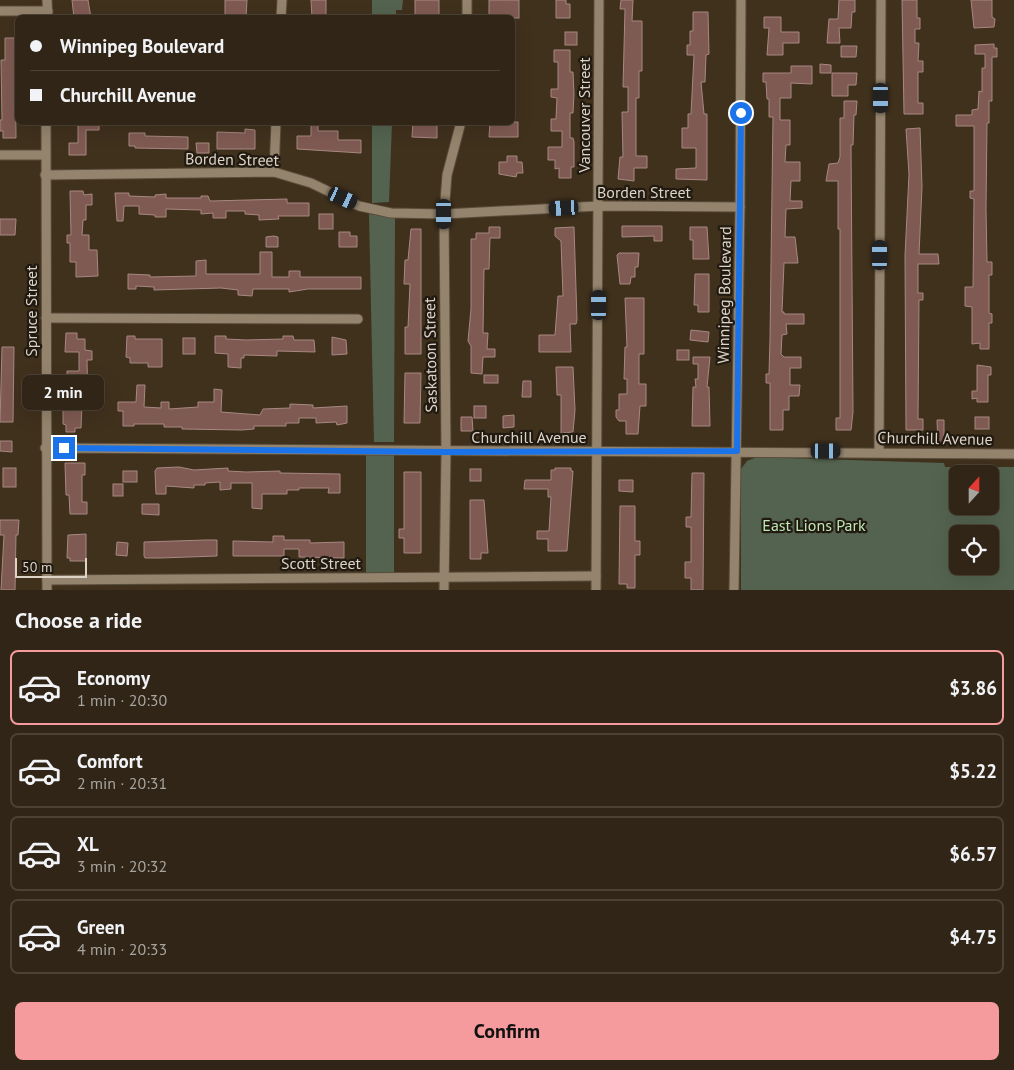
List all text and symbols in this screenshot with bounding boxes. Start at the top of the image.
text: Winnipeg Boulevard [60,34,224,58]
street label: Vancouver Street [574,57,594,174]
text: Churchill Avenue [60,83,196,107]
car [873,83,888,113]
route start [730,102,752,124]
street label: Borden Street [185,148,280,170]
street label: Borden Street [597,182,692,202]
car [326,185,359,211]
car [436,199,451,229]
car [548,200,579,216]
street label: Winnipeg Boulevard [713,226,735,364]
car [872,240,887,270]
street label: Spruce Street [21,265,41,357]
car [591,290,606,320]
street label: Saskatoon Street [419,297,441,413]
callout: 2 min [23,376,105,410]
text: 2 min [43,382,83,402]
street label: Churchill Avenue [471,427,587,447]
street label: Churchill Avenue [877,427,993,449]
route end [53,437,75,459]
car [811,444,841,459]
north arrow [949,465,999,515]
map controls [949,465,999,575]
park label: East Lions Park [762,515,866,535]
button: locate [949,525,999,575]
street label: Scott Street [281,553,362,573]
scale bar [15,555,88,578]
text: 50 m [22,558,52,576]
text: Choose a ride [15,606,142,634]
icon: car [17,665,62,710]
text: Economy [77,666,150,690]
text: $3.86 [949,676,997,700]
text: 1 min · 20:30 [77,690,167,710]
icon: car [17,748,62,793]
text: Comfort [77,749,143,773]
text: $5.22 [949,759,997,783]
text: 2 min · 20:31 [77,773,167,793]
icon: car [17,831,62,876]
text: XL [77,832,99,856]
text: $6.57 [949,842,997,866]
text: 3 min · 20:32 [77,856,167,876]
icon: car [17,914,62,959]
text: Green [77,915,125,939]
text: $4.75 [949,925,997,949]
text: 4 min · 20:33 [77,939,167,959]
button: Confirm [15,1002,999,1060]

